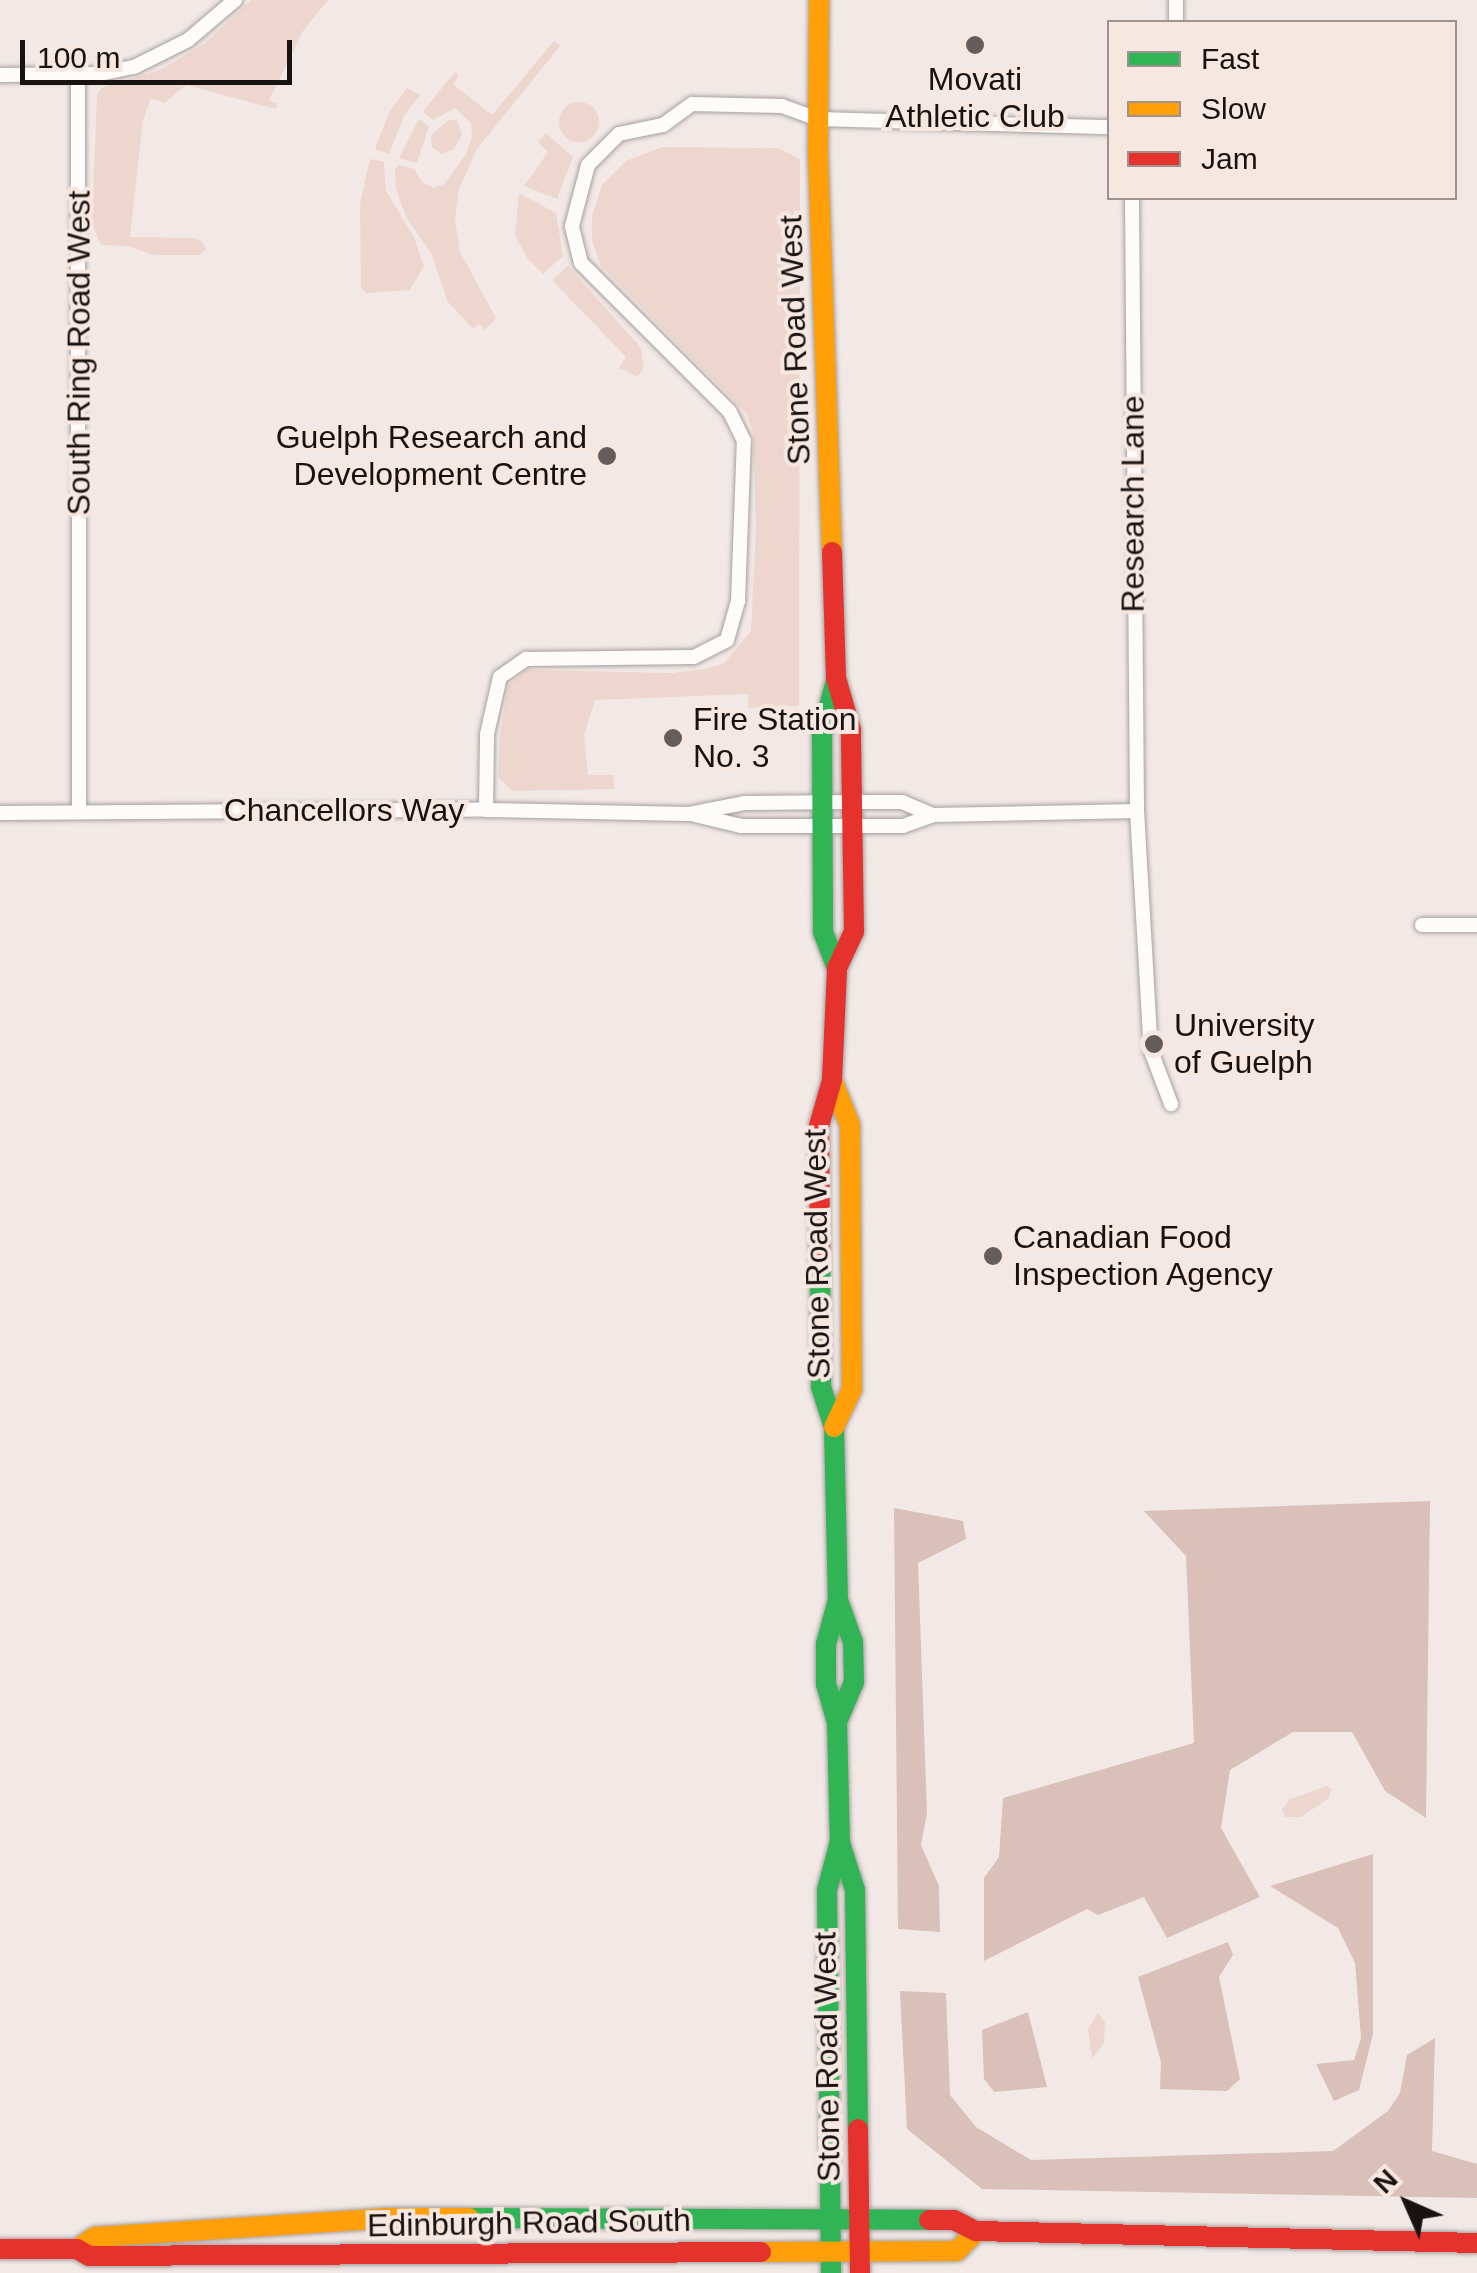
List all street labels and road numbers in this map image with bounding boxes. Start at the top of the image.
street label: South Ring Road West [60,191,98,515]
street label: Stone Road West [771,214,819,466]
street label: Research Lane [1114,395,1152,613]
street label: Chancellors Way [224,791,464,829]
street label: Stone Road West [796,1129,838,1379]
street label: Stone Road West [806,1932,848,2182]
street label: Edinburgh Road South [367,2201,691,2245]

